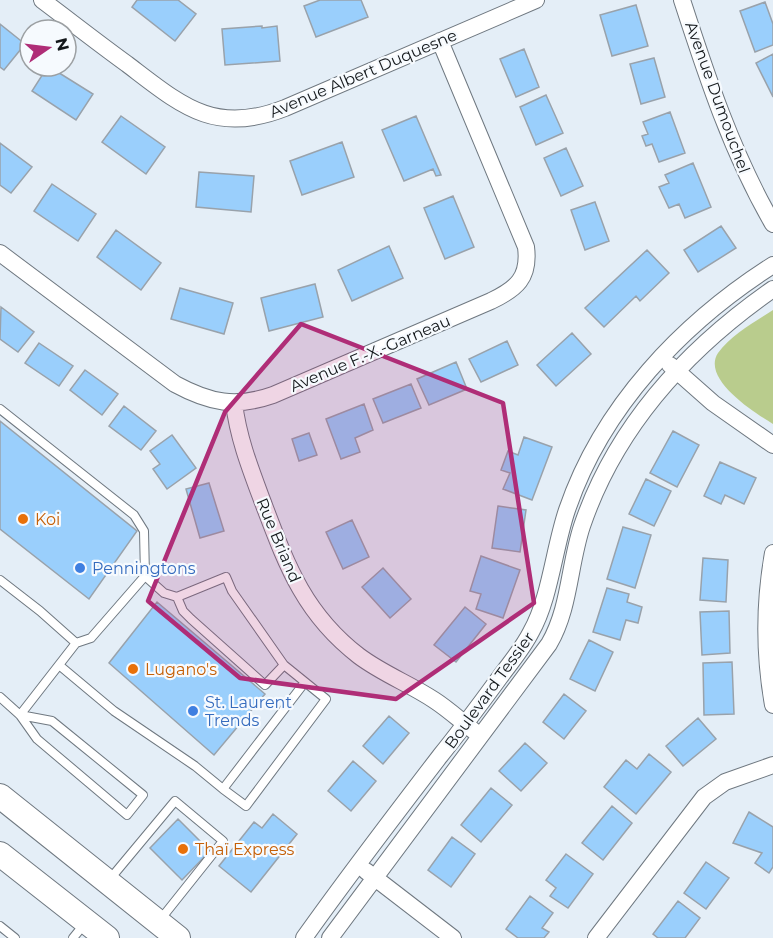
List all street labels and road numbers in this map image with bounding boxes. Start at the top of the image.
street label: Avenue Dumouchel [681,19,754,176]
street label: Avenue Albert Duquesne [267,25,460,122]
street label: Avenue F.-X.-Garneau [287,311,453,396]
street label: Rue Briand [252,495,305,585]
street label: Boulevard Tessier [441,628,538,752]

